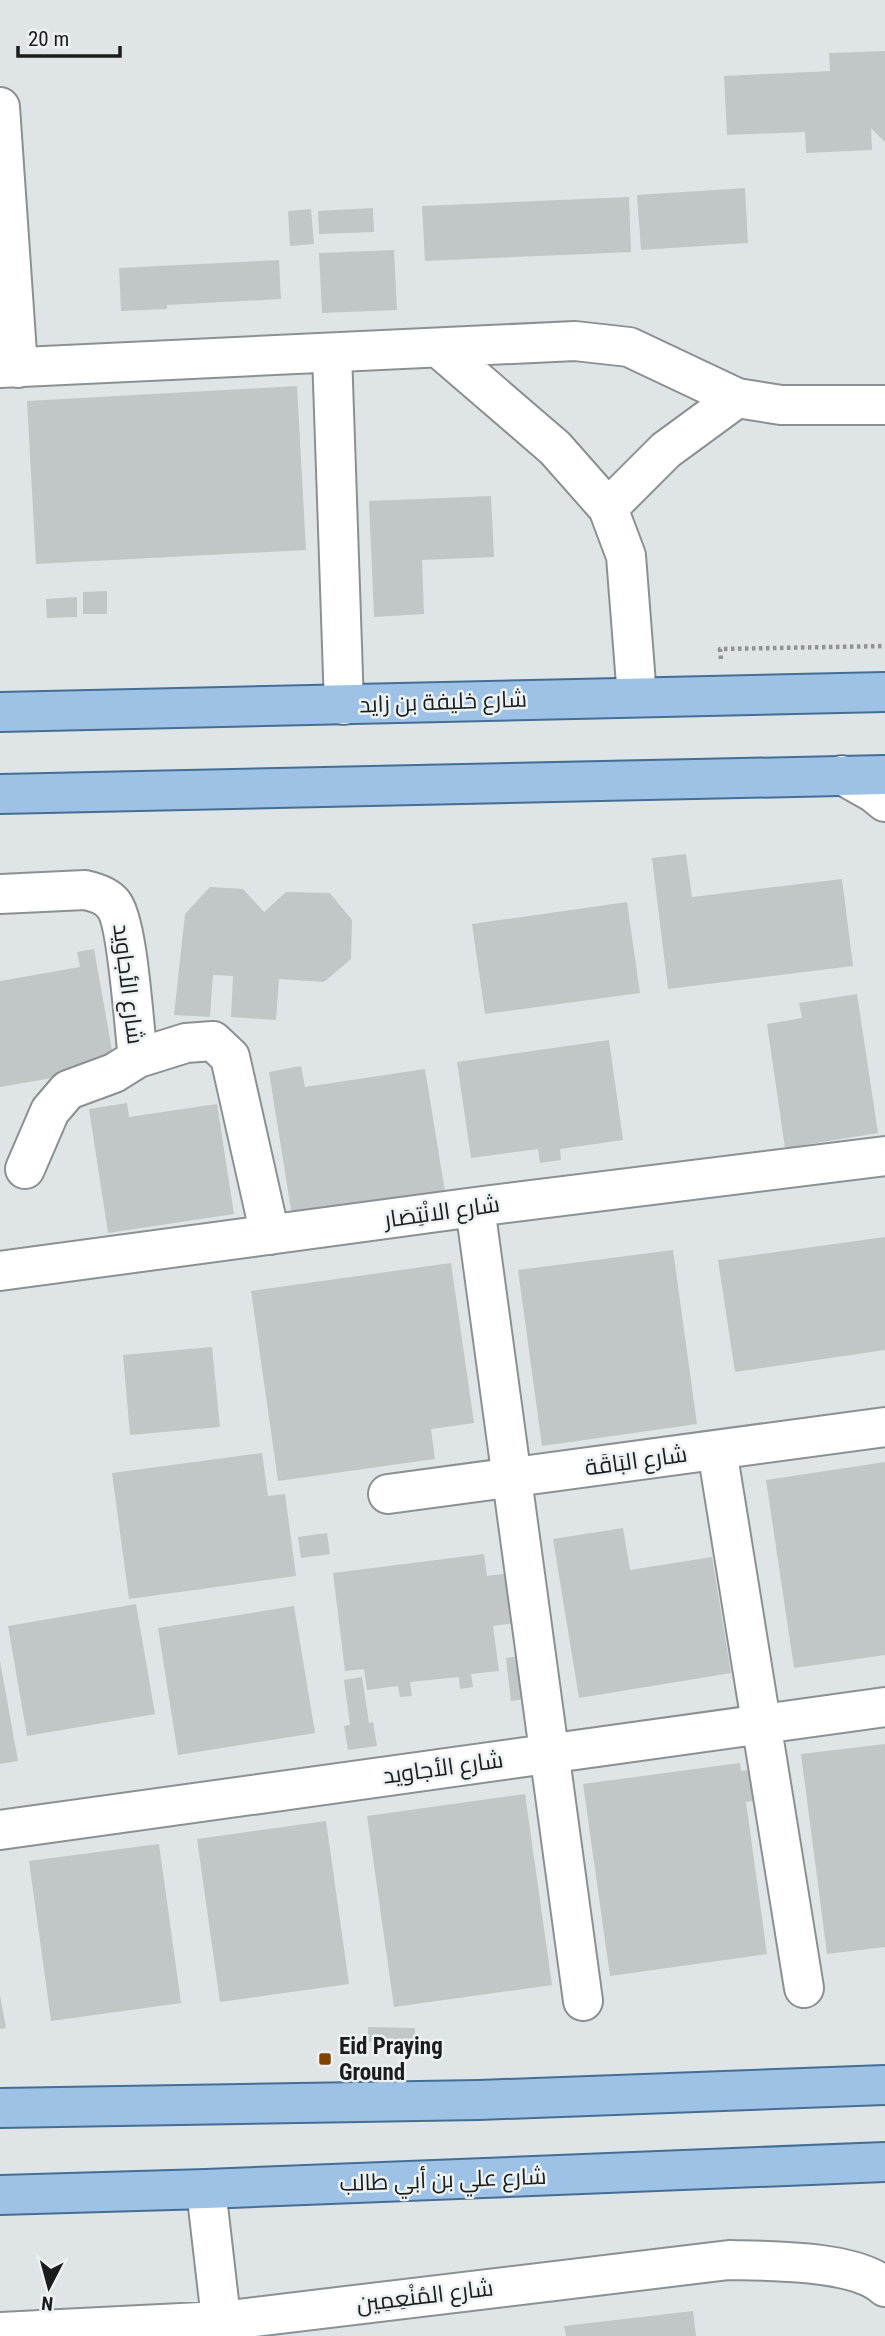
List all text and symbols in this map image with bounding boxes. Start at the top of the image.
scale bar [18,14,119,58]
text: 20 m [28,27,69,51]
street label: شارع خليفة بن زايد [359,686,527,720]
street label: شارع الأجاويد [105,922,149,1046]
street label: شارع الانْتِصَار [381,1191,502,1236]
street label: شارع البَاقَة [583,1440,689,1484]
street label: شارع الأجاويد [381,1746,505,1792]
place label: Eid Praying Ground [339,2033,443,2086]
marker: Eid Praying Ground [317,2051,333,2067]
street label: شارع علي بن أبي طالب [339,2161,547,2201]
north arrow [14,2252,84,2322]
street label: شارع المُنْعِمِين [355,2274,495,2320]
text: N [40,2291,54,2315]

